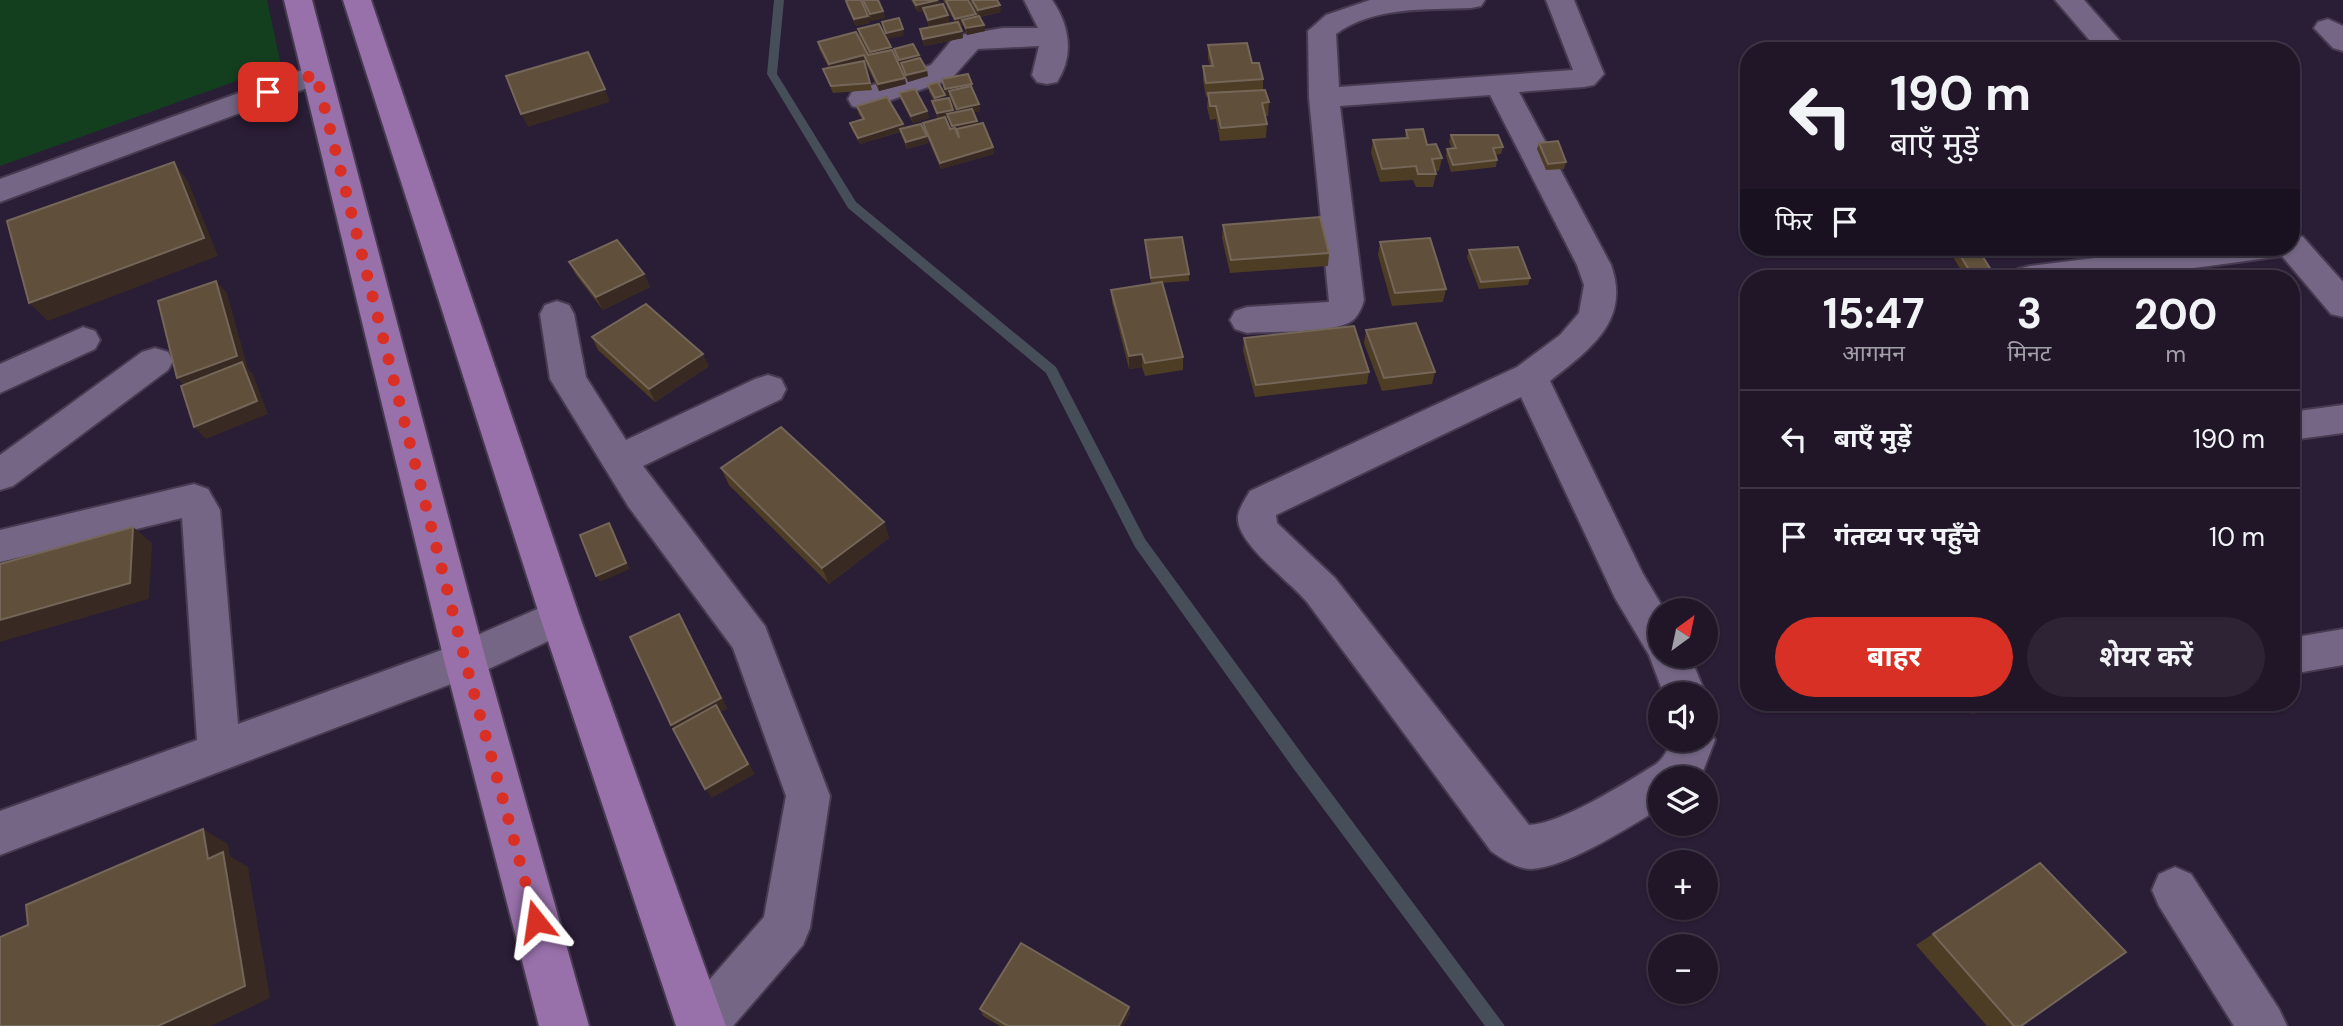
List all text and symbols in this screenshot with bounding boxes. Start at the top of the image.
text: 190 m [1890,61,2031,125]
pin [238,62,298,122]
icon: left [1775,70,1866,161]
icon: arrive [249,73,287,111]
text: बाएँ मुड़ें [1890,123,1979,165]
icon: arrive [1826,203,1864,241]
text: फिर [1775,204,1812,238]
text: 15:47 [1823,286,1925,341]
text: 3 [2017,286,2042,341]
text: 200 [2134,287,2217,342]
text: आगमन [1842,338,1905,368]
text: मिनट [2007,338,2051,368]
text: m [2165,339,2186,369]
icon: left [1775,420,1813,458]
text: बाएँ मुड़ें [1834,421,1911,455]
text: 190 m [2193,422,2265,456]
icon: arrive [1775,518,1813,556]
text: गंतव्य पर पहुँचे [1834,519,1980,553]
text: 10 m [2209,520,2265,554]
north arrow [1648,598,1718,668]
map controls [1648,598,1718,1004]
button: बाहर [1775,617,2013,697]
button: शेयर करें [2027,617,2265,697]
button: sound [1648,682,1718,752]
button: layers [1648,766,1718,836]
button: + [1648,850,1718,920]
position arrow [499,884,573,958]
button: − [1648,934,1718,1004]

